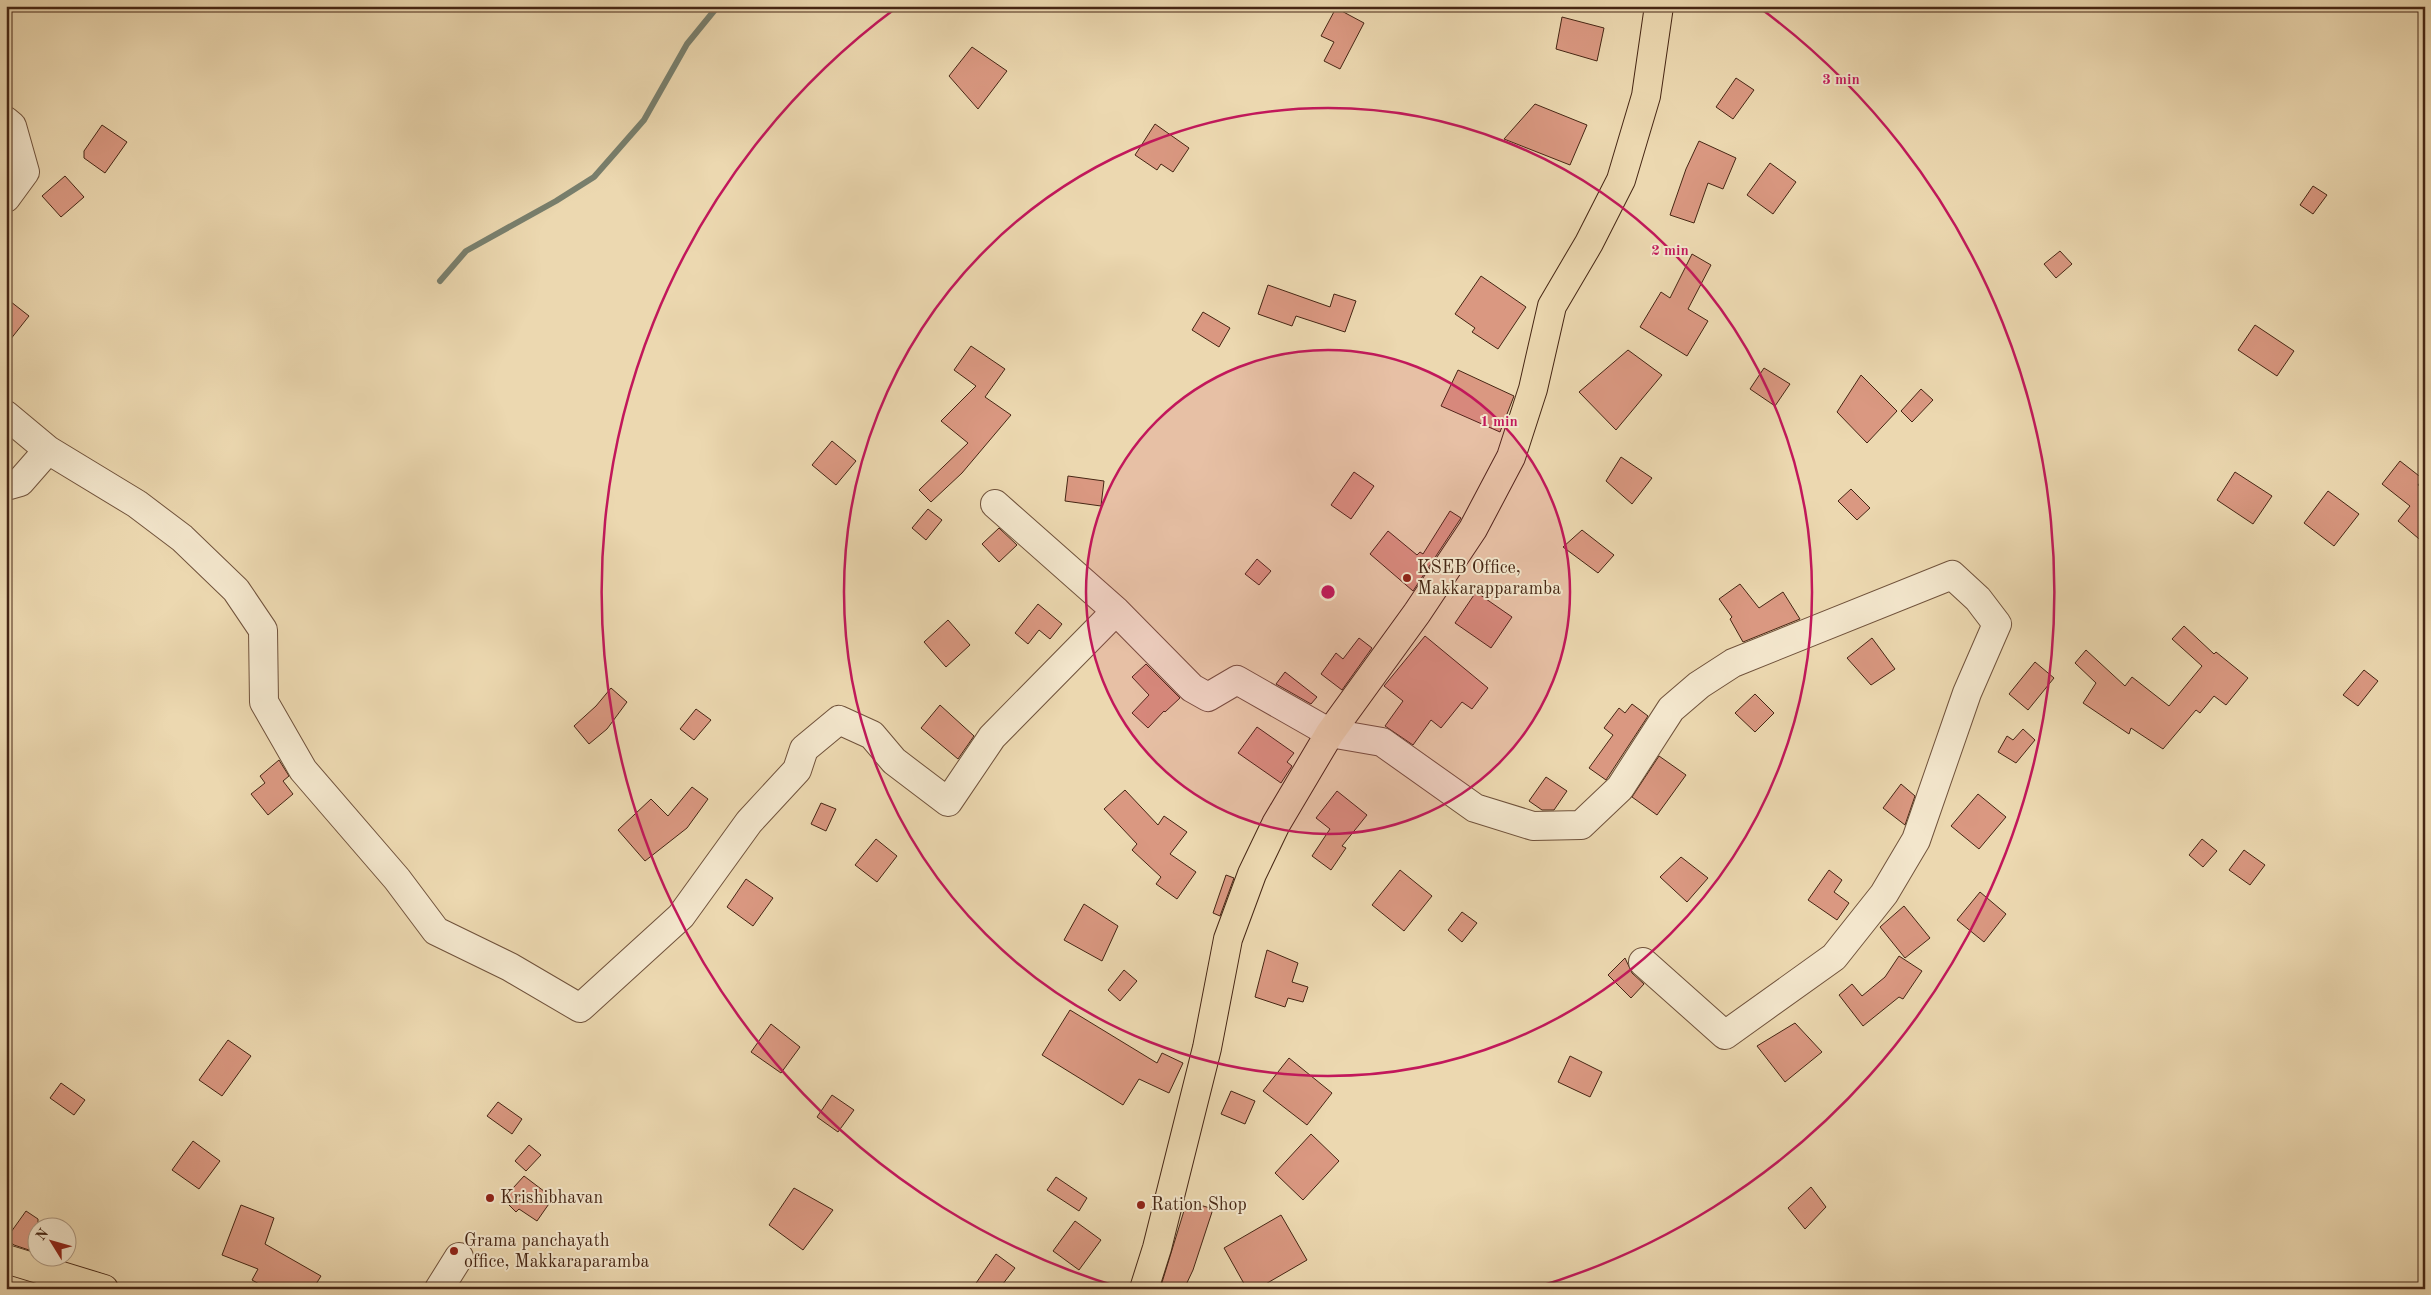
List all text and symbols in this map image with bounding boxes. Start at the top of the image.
text: 3 min [1822,73,1860,88]
text: 2 min [1651,244,1689,259]
text: 1 min [1480,415,1518,430]
place label: KSEB Office, Makkarapparamba [1417,559,1561,598]
marker: KSEB Office, Makkarapparamba [1401,572,1413,584]
centre of rings [1319,583,1337,601]
place label: Krishibhavan [500,1189,603,1207]
marker: Krishibhavan [484,1192,496,1204]
place label: Ration Shop [1151,1196,1247,1214]
marker: Ration Shop [1135,1199,1147,1211]
north arrow [28,1218,78,1268]
text: N [34,1226,51,1243]
place label: Grama panchayath office, Makkaraparamba [464,1232,649,1271]
marker: Grama panchayath office, Makkaraparamba [448,1245,460,1257]

